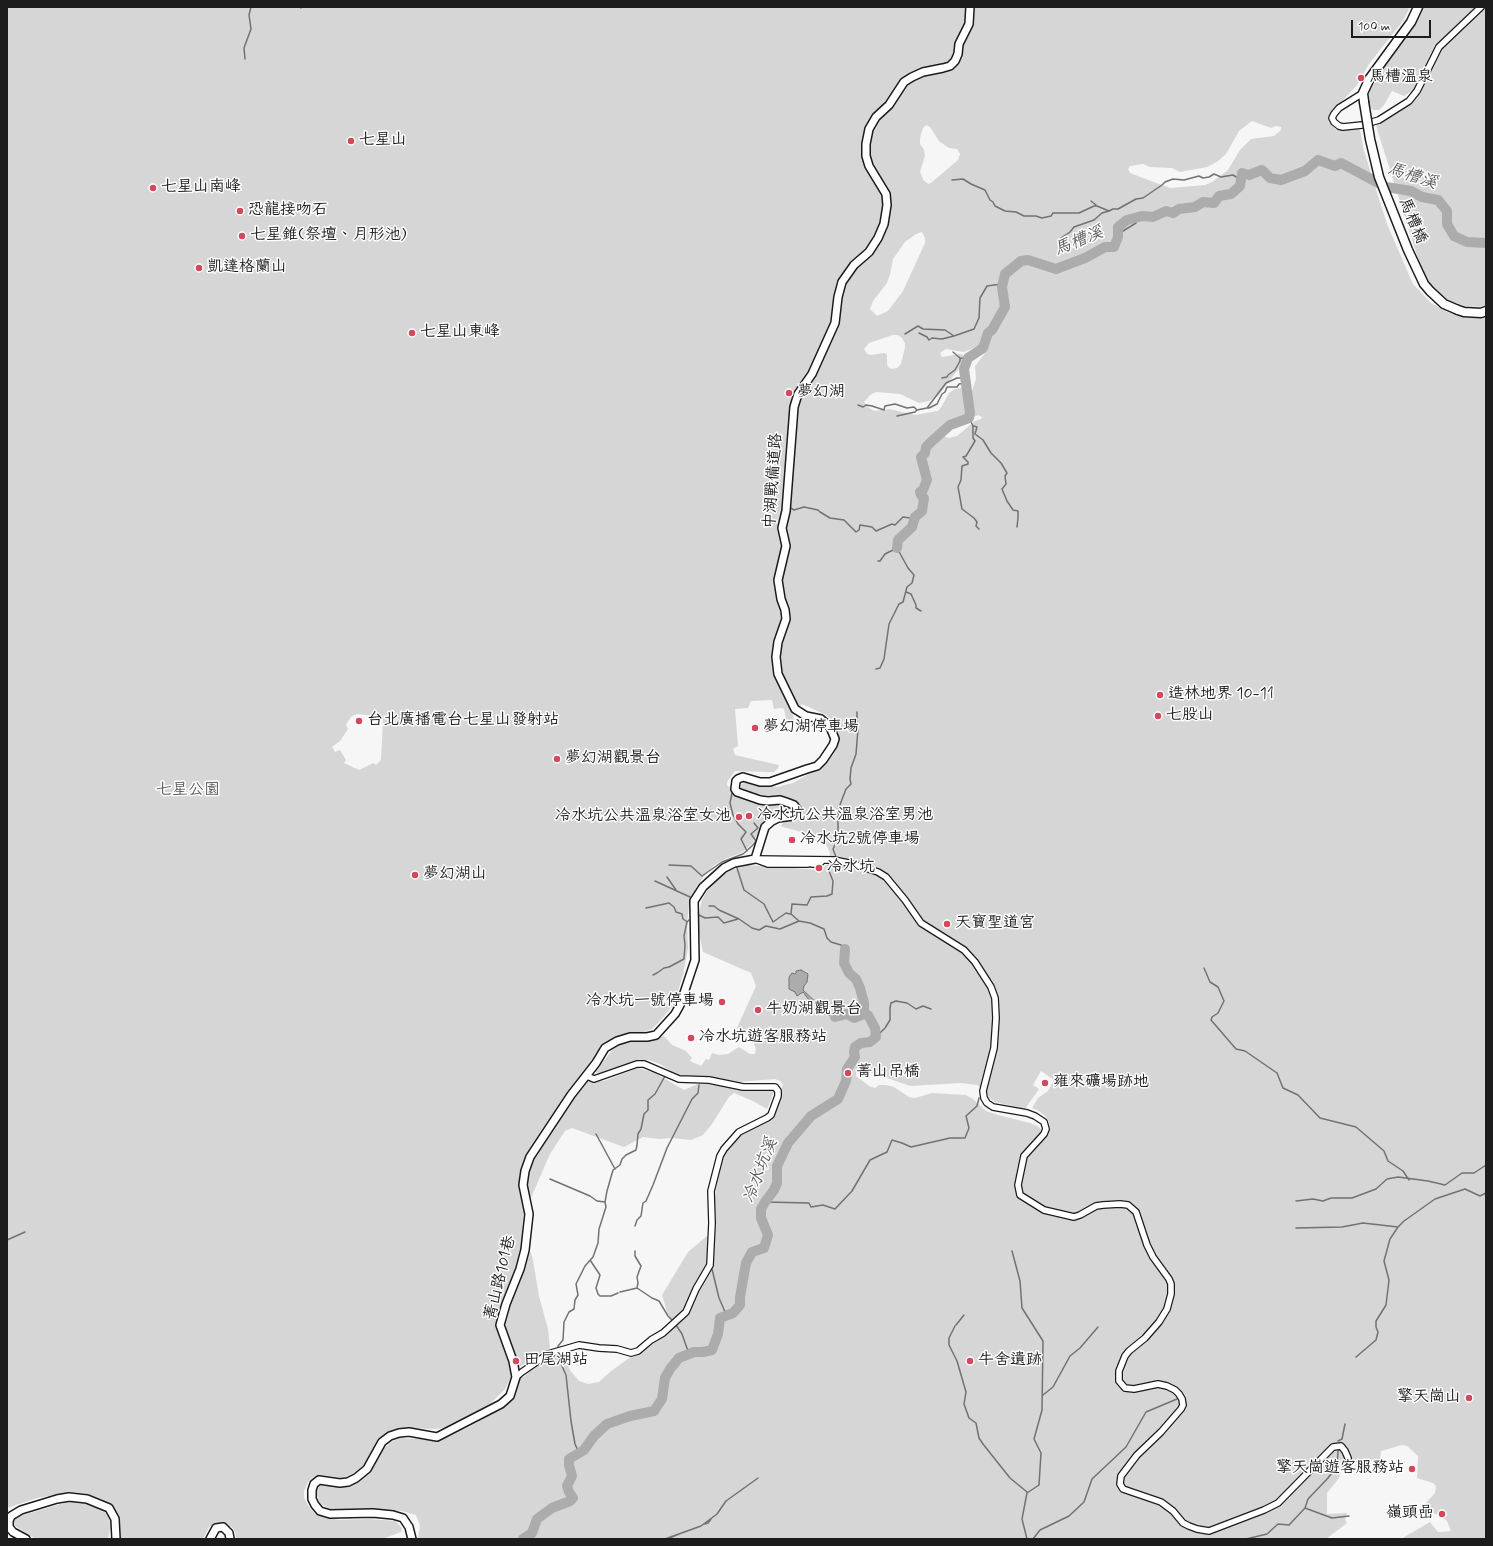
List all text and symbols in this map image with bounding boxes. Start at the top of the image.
scale bar [1353,12,1433,38]
text: 100 m [1358,19,1390,35]
place label: 馬槽溫泉 [1369,68,1433,88]
marker: 馬槽溫泉 [1356,73,1366,83]
place label: 七星山 [359,131,407,151]
marker: 七星山 [346,136,356,146]
water label: 馬槽溪 [1385,159,1439,195]
place label: 七星山南峰 [161,178,241,198]
marker: 七星山南峰 [148,183,158,193]
street label: 馬槽橋 [1394,195,1430,247]
place label: 恐龍接吻石 [248,201,328,221]
marker: 恐龍接吻石 [235,206,245,216]
water label: 馬槽溪 [1052,223,1106,261]
place label: 七星錐(祭壇、月形池) [250,226,407,246]
marker: 七星錐(祭壇、月形池) [237,231,247,241]
place label: 凱達格蘭山 [207,258,287,278]
marker: 凱達格蘭山 [194,263,204,273]
place label: 七星山東峰 [420,323,500,343]
marker: 七星山東峰 [407,328,417,338]
place label: 夢幻湖 [797,383,845,403]
marker: 夢幻湖 [784,388,794,398]
street label: 中湖戰備道路 [761,432,787,530]
place label: 造林地界 10-11 [1168,685,1274,705]
marker: 造林地界 10-11 [1155,690,1165,700]
place label: 七股山 [1166,706,1214,726]
place label: 台北廣播電台七星山發射站 [367,711,559,731]
marker: 七股山 [1153,711,1163,721]
marker: 台北廣播電台七星山發射站 [354,716,364,726]
place label: 夢幻湖停車場 [763,718,859,738]
marker: 夢幻湖停車場 [750,723,760,733]
place label: 夢幻湖觀景台 [565,749,661,769]
marker: 夢幻湖觀景台 [552,754,562,764]
park label: 七星公園 [156,781,220,801]
place label: 冷水坑公共溫泉浴室男池 [757,806,933,826]
place label: 冷水坑公共溫泉浴室女池 [555,807,731,827]
marker: 冷水坑公共溫泉浴室男池 [744,811,754,821]
marker: 冷水坑公共溫泉浴室女池 [734,812,744,822]
place label: 冷水坑2號停車場 [800,830,920,850]
marker: 冷水坑2號停車場 [787,835,797,845]
place label: 冷水坑 [827,858,875,878]
marker: 冷水坑 [814,863,824,873]
place label: 夢幻湖山 [423,865,487,885]
marker: 夢幻湖山 [410,870,420,880]
place label: 天寶聖道宮 [955,914,1035,934]
marker: 天寶聖道宮 [942,919,952,929]
place label: 冷水坑一號停車場 [586,992,714,1012]
marker: 冷水坑一號停車場 [717,997,727,1007]
place label: 牛奶湖觀景台 [766,1000,862,1020]
marker: 牛奶湖觀景台 [753,1005,763,1015]
place label: 冷水坑遊客服務站 [699,1028,827,1048]
marker: 冷水坑遊客服務站 [686,1033,696,1043]
place label: 菁山吊橋 [856,1063,920,1083]
marker: 菁山吊橋 [843,1068,853,1078]
place label: 雍來礦場跡地 [1053,1073,1149,1093]
marker: 雍來礦場跡地 [1040,1078,1050,1088]
water label: 冷水坑溪 [739,1136,783,1206]
street label: 菁山路101巷 [481,1234,521,1322]
place label: 田尾湖站 [524,1351,588,1371]
place label: 牛舍遺跡 [978,1351,1042,1371]
marker: 田尾湖站 [511,1356,521,1366]
marker: 牛舍遺跡 [965,1356,975,1366]
place label: 擎天崗山 [1397,1388,1461,1408]
marker: 擎天崗山 [1464,1393,1474,1403]
place label: 擎天崗遊客服務站 [1276,1459,1404,1479]
marker: 擎天崗遊客服務站 [1407,1464,1417,1474]
place label: 嶺頭喦 [1386,1504,1434,1524]
marker: 嶺頭喦 [1437,1509,1447,1519]

